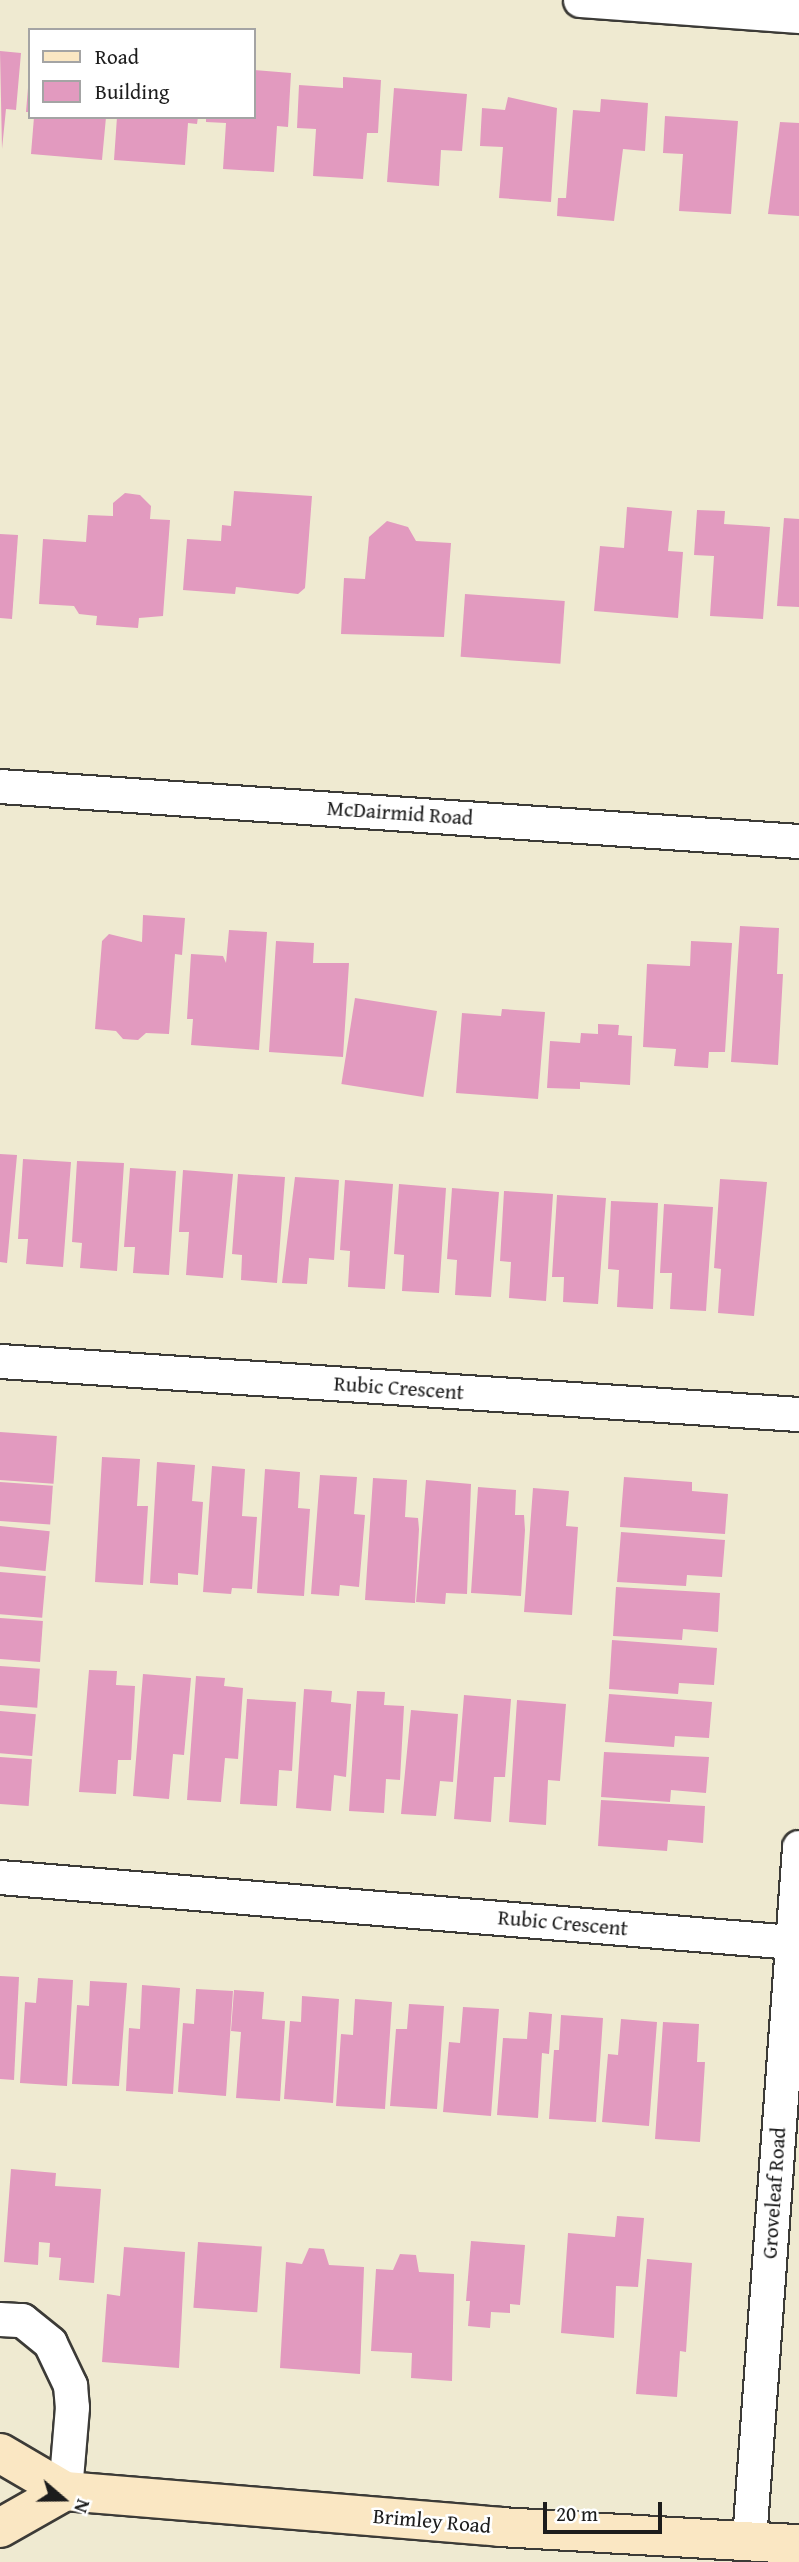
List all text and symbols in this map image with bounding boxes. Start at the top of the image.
legend [28,28,256,119]
text: Road [95,41,139,72]
text: Building [95,76,169,107]
street label: McDairmid Road [326,795,474,831]
street label: Rubic Crescent [333,1371,465,1405]
street label: Rubic Crescent [497,1905,629,1941]
street label: Groveleaf Road [757,2126,791,2260]
north arrow [28,2464,98,2534]
scale bar [547,2488,666,2532]
text: N [67,2495,98,2517]
text: 20 m [556,2498,598,2529]
street label: Brimley Road [372,2503,492,2539]

